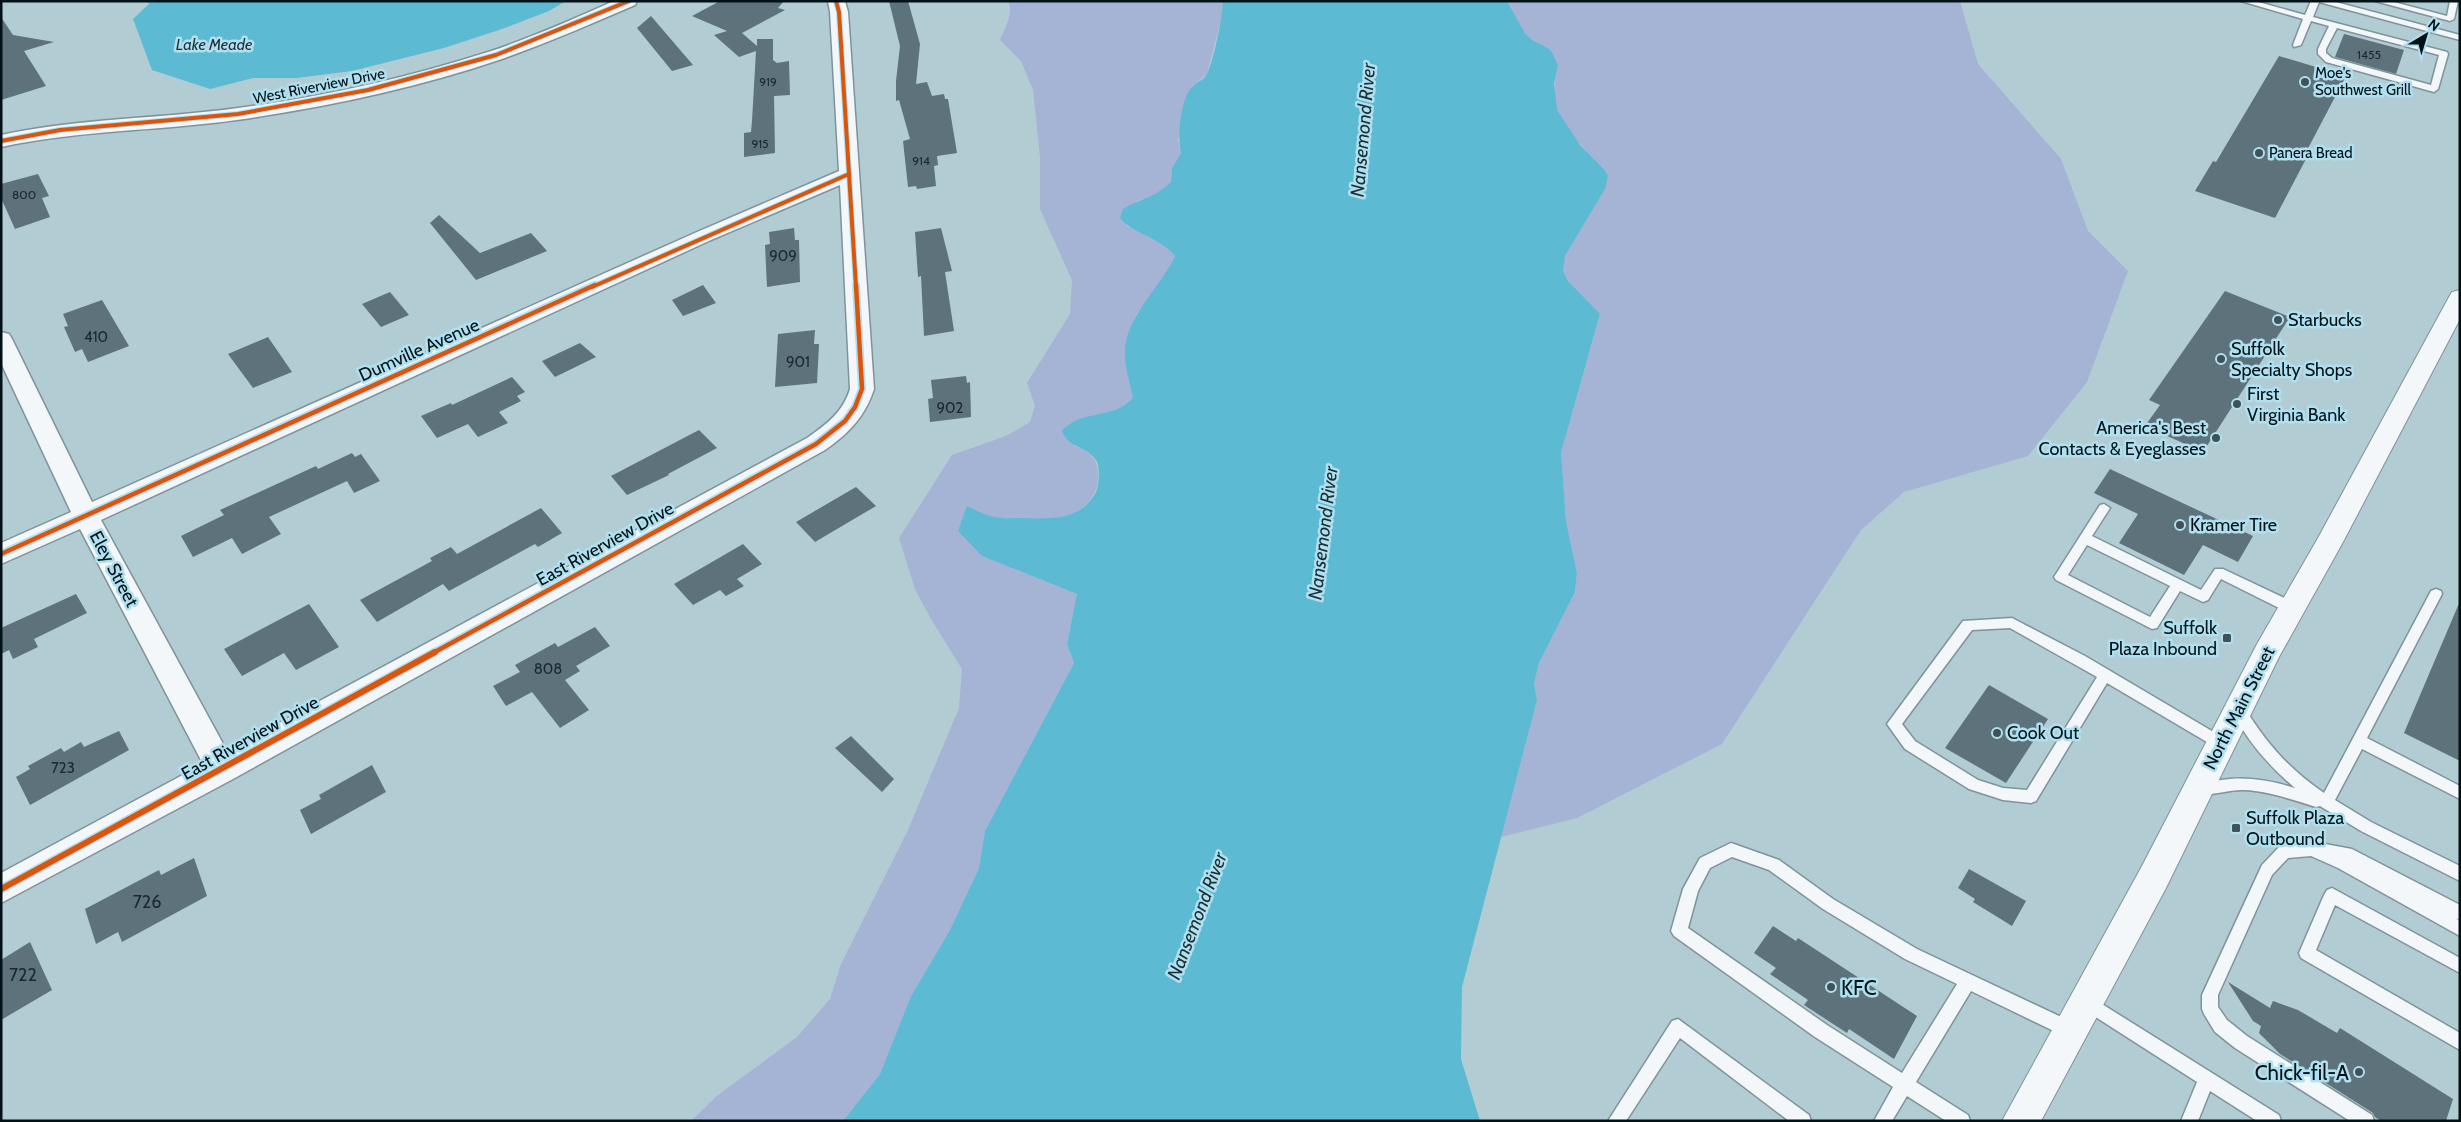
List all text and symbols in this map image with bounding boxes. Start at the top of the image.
north arrow [2401,10,2451,60]
text: N [2425,15,2443,35]
water label: Lake Meade [176,35,252,54]
house number: 1455 [2357,47,2381,62]
water label: Nansemond River [1346,61,1380,198]
street label: West Riverview Drive [252,64,387,108]
place label: Moe's Southwest Grill [2315,64,2412,99]
house number: 919 [759,74,777,89]
marker: Moe's Southwest Grill [2299,76,2311,88]
house number: 915 [751,136,769,151]
place label: Panera Bread [2269,144,2352,162]
marker: Panera Bread [2253,147,2265,159]
house number: 914 [912,153,930,168]
house number: 800 [12,187,36,202]
house number: 909 [769,247,797,265]
place label: Starbucks [2288,309,2362,331]
street label: Dumville Avenue [355,314,483,386]
marker: Starbucks [2272,314,2284,326]
house number: 410 [84,328,108,346]
place label: Suffolk Specialty Shops [2231,338,2352,381]
house number: 901 [786,353,810,371]
marker: Suffolk Specialty Shops [2215,353,2227,365]
place label: First Virginia Bank [2247,383,2346,426]
marker: First Virginia Bank [2231,398,2243,410]
house number: 902 [937,399,964,417]
place label: America's Best Contacts & Eyeglasses [2039,417,2206,460]
marker: America's Best Contacts & Eyeglasses [2210,432,2222,444]
water label: Nansemond River [1303,464,1343,601]
street label: East Riverview Drive [532,497,678,591]
place label: Kramer Tire [2190,514,2277,536]
marker: Kramer Tire [2174,519,2186,531]
street label: Eley Street [85,527,143,611]
place label: Suffolk Plaza Inbound [2109,617,2218,660]
marker: Suffolk Plaza Inbound [2221,632,2233,644]
street label: North Main Street [2199,643,2279,773]
house number: 808 [534,660,562,678]
street label: East Riverview Drive [177,691,323,785]
place label: Cook Out [2007,722,2079,744]
marker: Cook Out [1991,727,2003,739]
house number: 723 [51,759,75,777]
place label: Suffolk Plaza Outbound [2246,807,2344,850]
marker: Suffolk Plaza Outbound [2230,822,2242,834]
water label: Nansemond River [1162,848,1232,983]
house number: 726 [133,891,161,913]
house number: 722 [9,964,37,986]
place label: KFC [1841,975,1877,1000]
marker: KFC [1825,981,1837,993]
place label: Chick-fil-A [2255,1060,2349,1085]
marker: Chick-fil-A [2353,1066,2365,1078]

